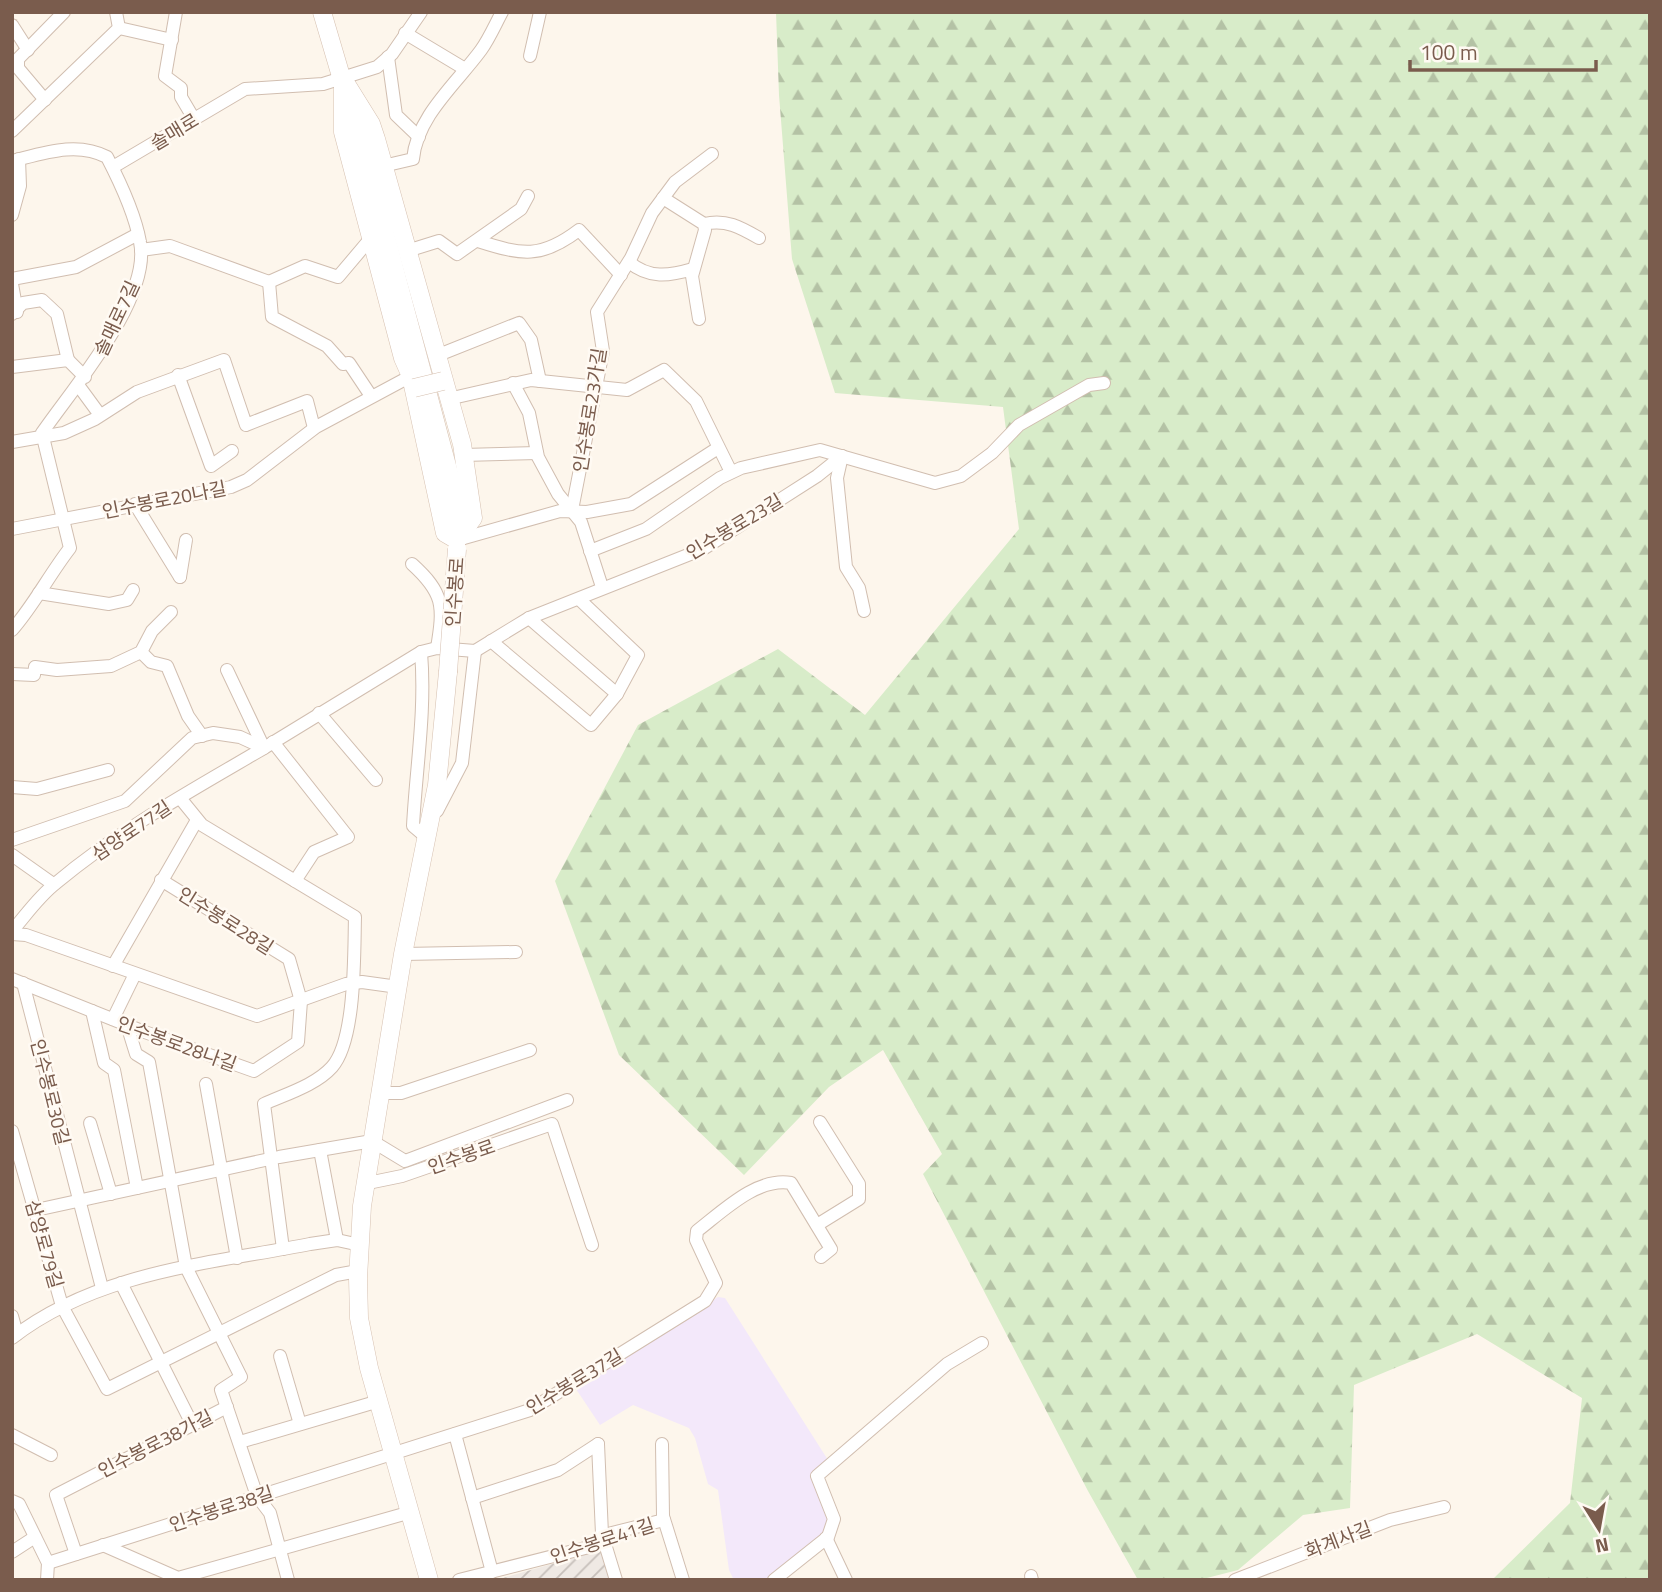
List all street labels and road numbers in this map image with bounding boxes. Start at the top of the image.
street label: 솔매로 [144,105,204,157]
street label: 솔매로7길 [86,275,146,361]
street label: 인수봉로23가길 [565,345,613,475]
street label: 인수봉로20나길 [99,473,229,525]
street label: 인수봉로23길 [680,486,788,566]
street label: 인수봉로 [437,556,471,628]
street label: 삼양로77길 [85,792,177,868]
street label: 인수봉로28길 [172,879,280,961]
street label: 인수봉로28나길 [113,1008,241,1078]
street label: 인수봉로30길 [24,1036,78,1148]
street label: 인수봉로 [423,1131,499,1181]
street label: 삼양로79길 [18,1196,72,1292]
street label: 인수봉로37길 [520,1341,628,1421]
street label: 인수봉로38가길 [92,1401,218,1485]
street label: 인수봉로38길 [165,1477,277,1539]
street label: 인수봉로41길 [546,1509,658,1571]
street label: 화계사길 [1300,1513,1376,1565]

